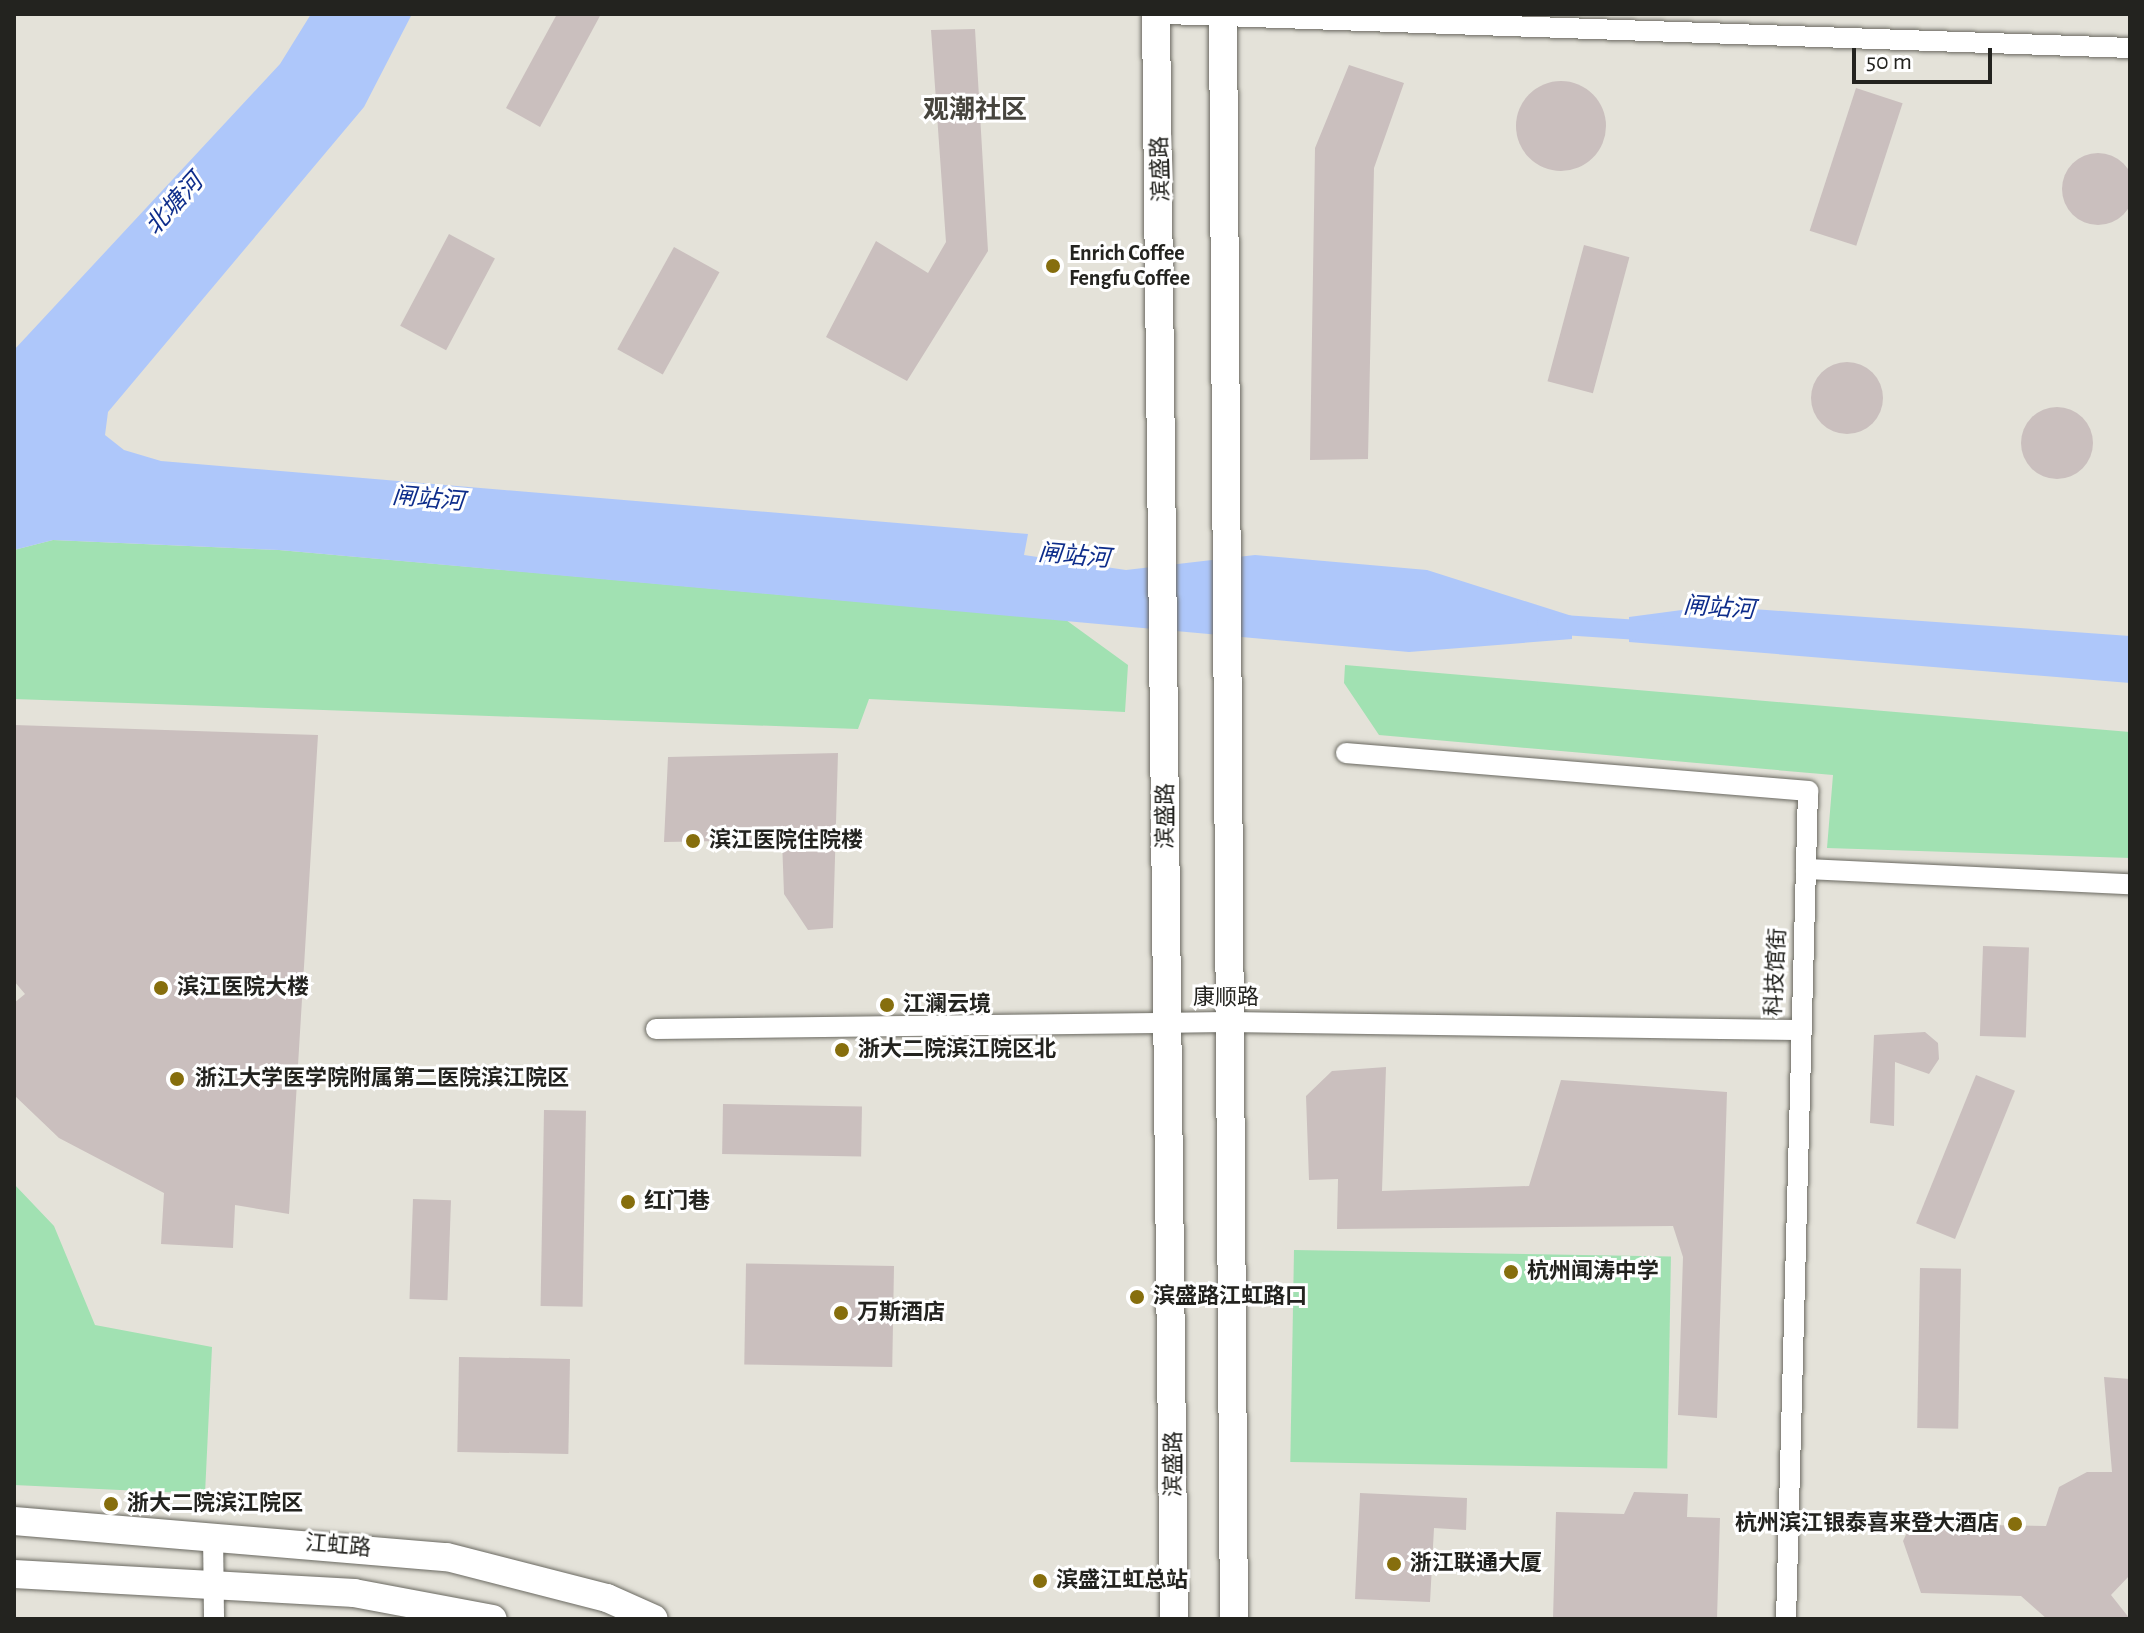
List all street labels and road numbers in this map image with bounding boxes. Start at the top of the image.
street label: 滨盛路 [1147,136,1175,202]
street label: 滨盛路 [1153,783,1179,849]
street label: 科技馆街 [1761,927,1791,1017]
street label: 康顺路 [1193,985,1259,1011]
street label: 滨盛路 [1161,1431,1187,1497]
street label: 江虹路 [304,1530,372,1562]

